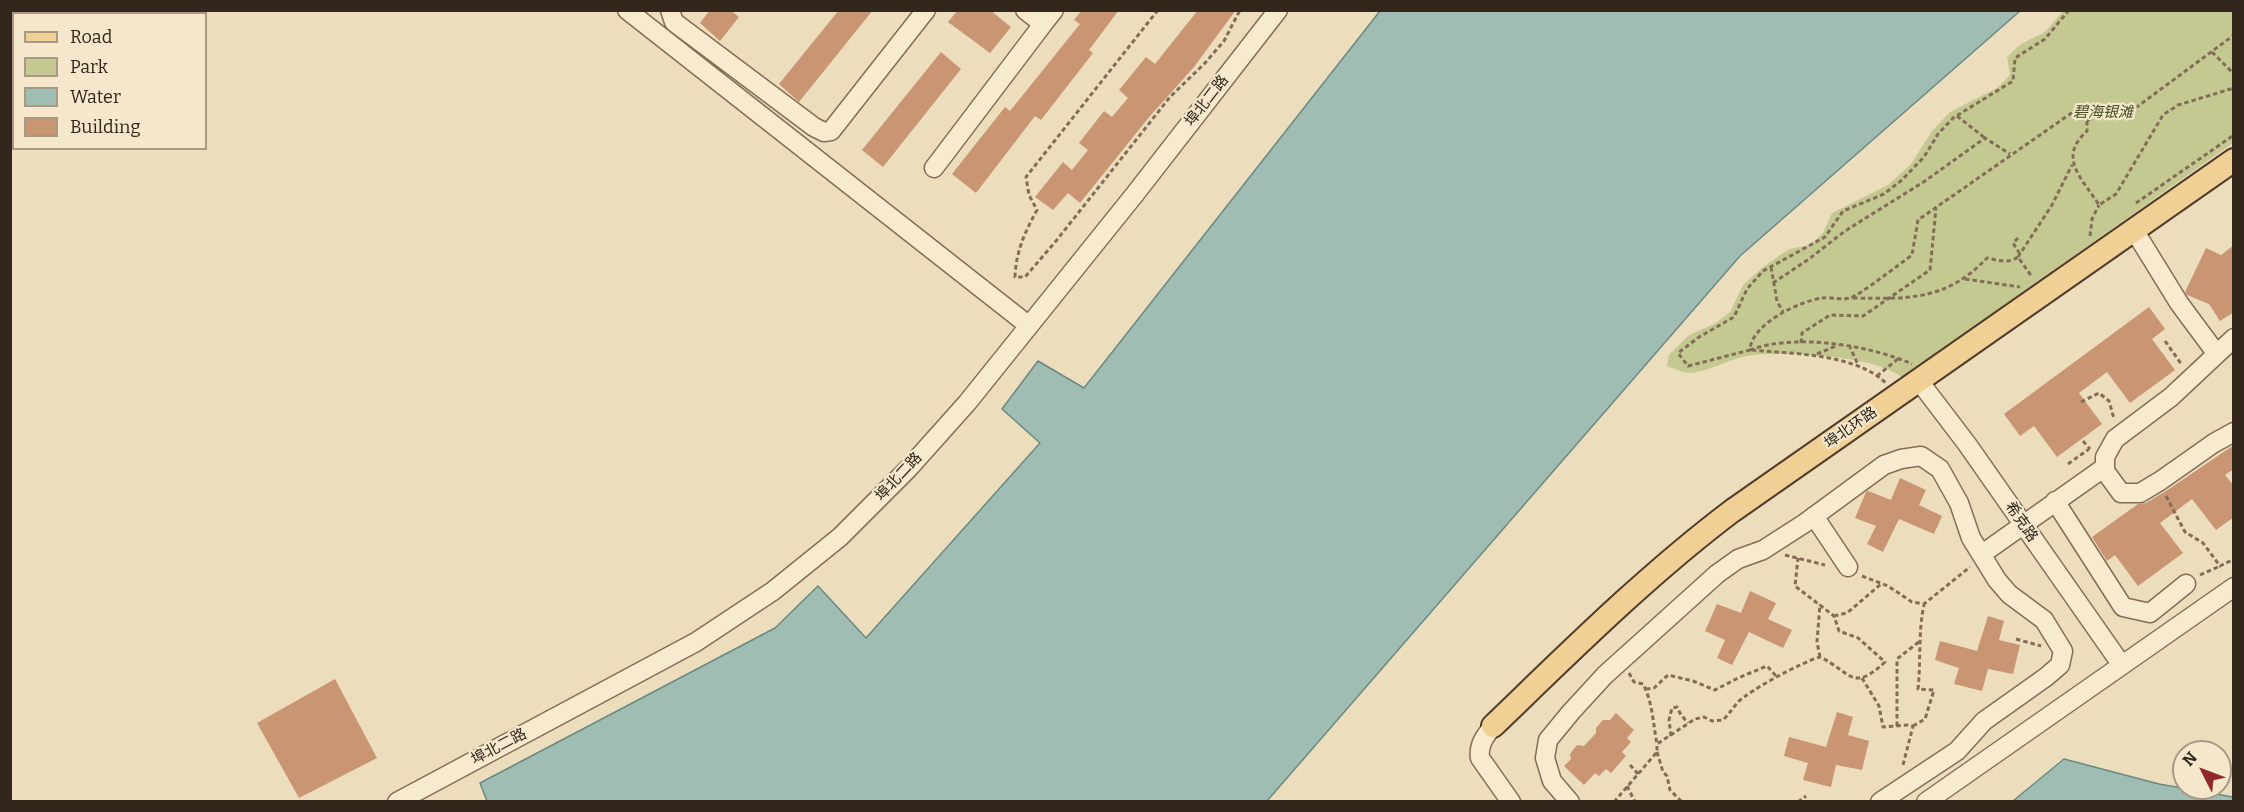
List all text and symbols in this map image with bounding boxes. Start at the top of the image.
legend [12,12,207,150]
text: Road [70,26,112,48]
text: Park [70,56,108,78]
street label: 埠北二路 [1181,72,1233,130]
text: Water [70,86,121,108]
park label: 碧海银滩 [2073,104,2133,122]
text: Building [70,116,141,138]
street label: 埠北环路 [1821,403,1881,453]
street label: 埠北二路 [872,449,926,505]
street label: 希克路 [2001,498,2041,546]
street label: 埠北二路 [468,725,530,769]
north arrow [2172,740,2232,800]
text: N [2179,748,2201,770]

